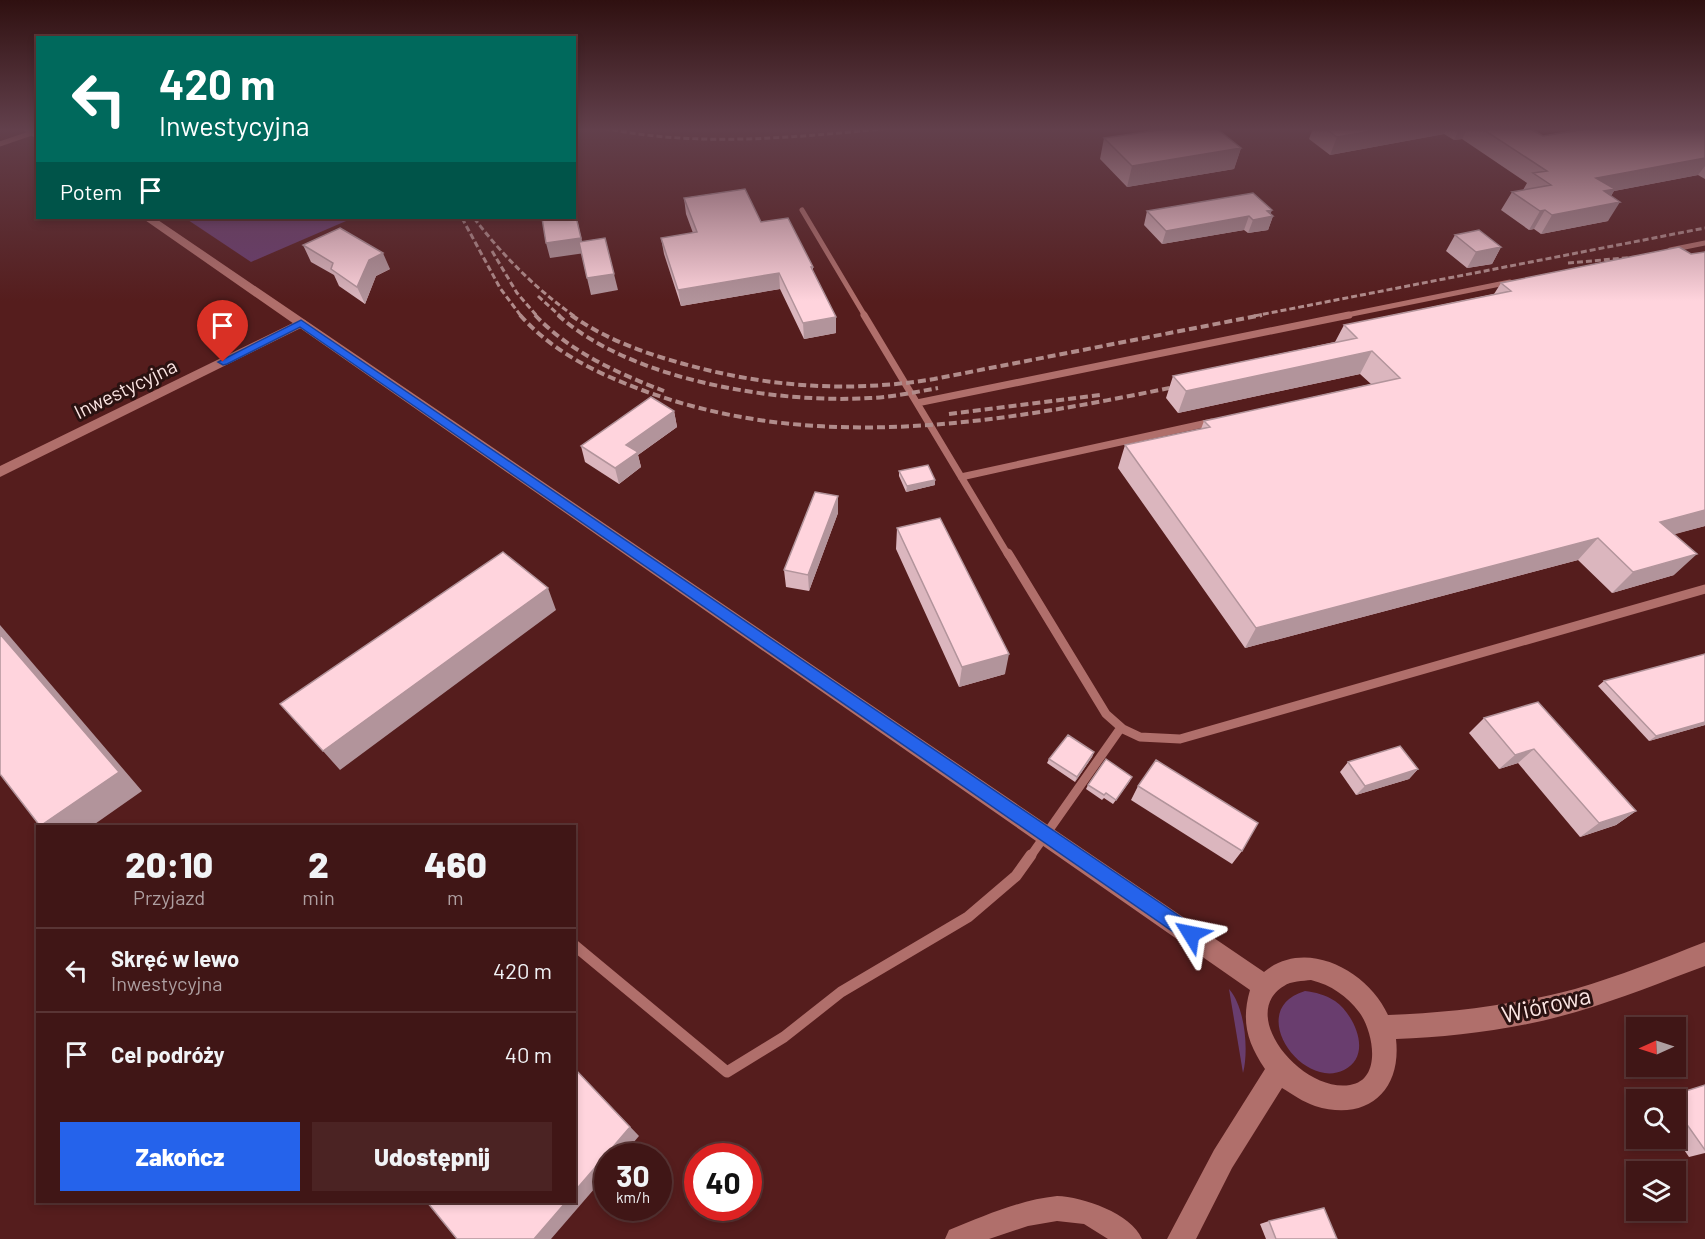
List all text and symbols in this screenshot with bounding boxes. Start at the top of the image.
text: 420 m [159,58,275,108]
icon: left [60,60,138,138]
text: Inwestycyjna [159,109,310,141]
icon: arrive [134,174,167,207]
text: Potem [60,178,122,204]
pin [197,300,248,362]
icon: arrive [206,309,239,342]
street label: Inwestycyjna [70,353,180,423]
text: 20:10 [125,842,213,885]
text: 2 [308,842,329,885]
text: 460 [424,842,487,885]
text: Przyjazd [133,885,205,909]
text: min [302,885,335,909]
text: m [447,885,464,909]
position arrow [1159,902,1223,966]
text: Skręć w lewo [111,945,239,971]
icon: left [60,954,93,987]
text: 420 m [493,957,552,983]
text: Inwestycyjna [111,971,223,995]
street label: Wiórowa [1499,980,1593,1028]
north arrow [1626,1017,1686,1077]
map controls [1626,1017,1686,1221]
icon: arrive [60,1038,93,1071]
text: Cel podróży [111,1041,225,1067]
text: 40 m [505,1041,552,1067]
button: search [1626,1089,1686,1149]
button: Zakończ [60,1122,300,1191]
button: Udostępnij [312,1122,552,1191]
speed limit sign: 40 [684,1143,762,1221]
text: 30 [616,1157,650,1193]
button: layers [1626,1161,1686,1221]
text: km/h [616,1188,650,1206]

